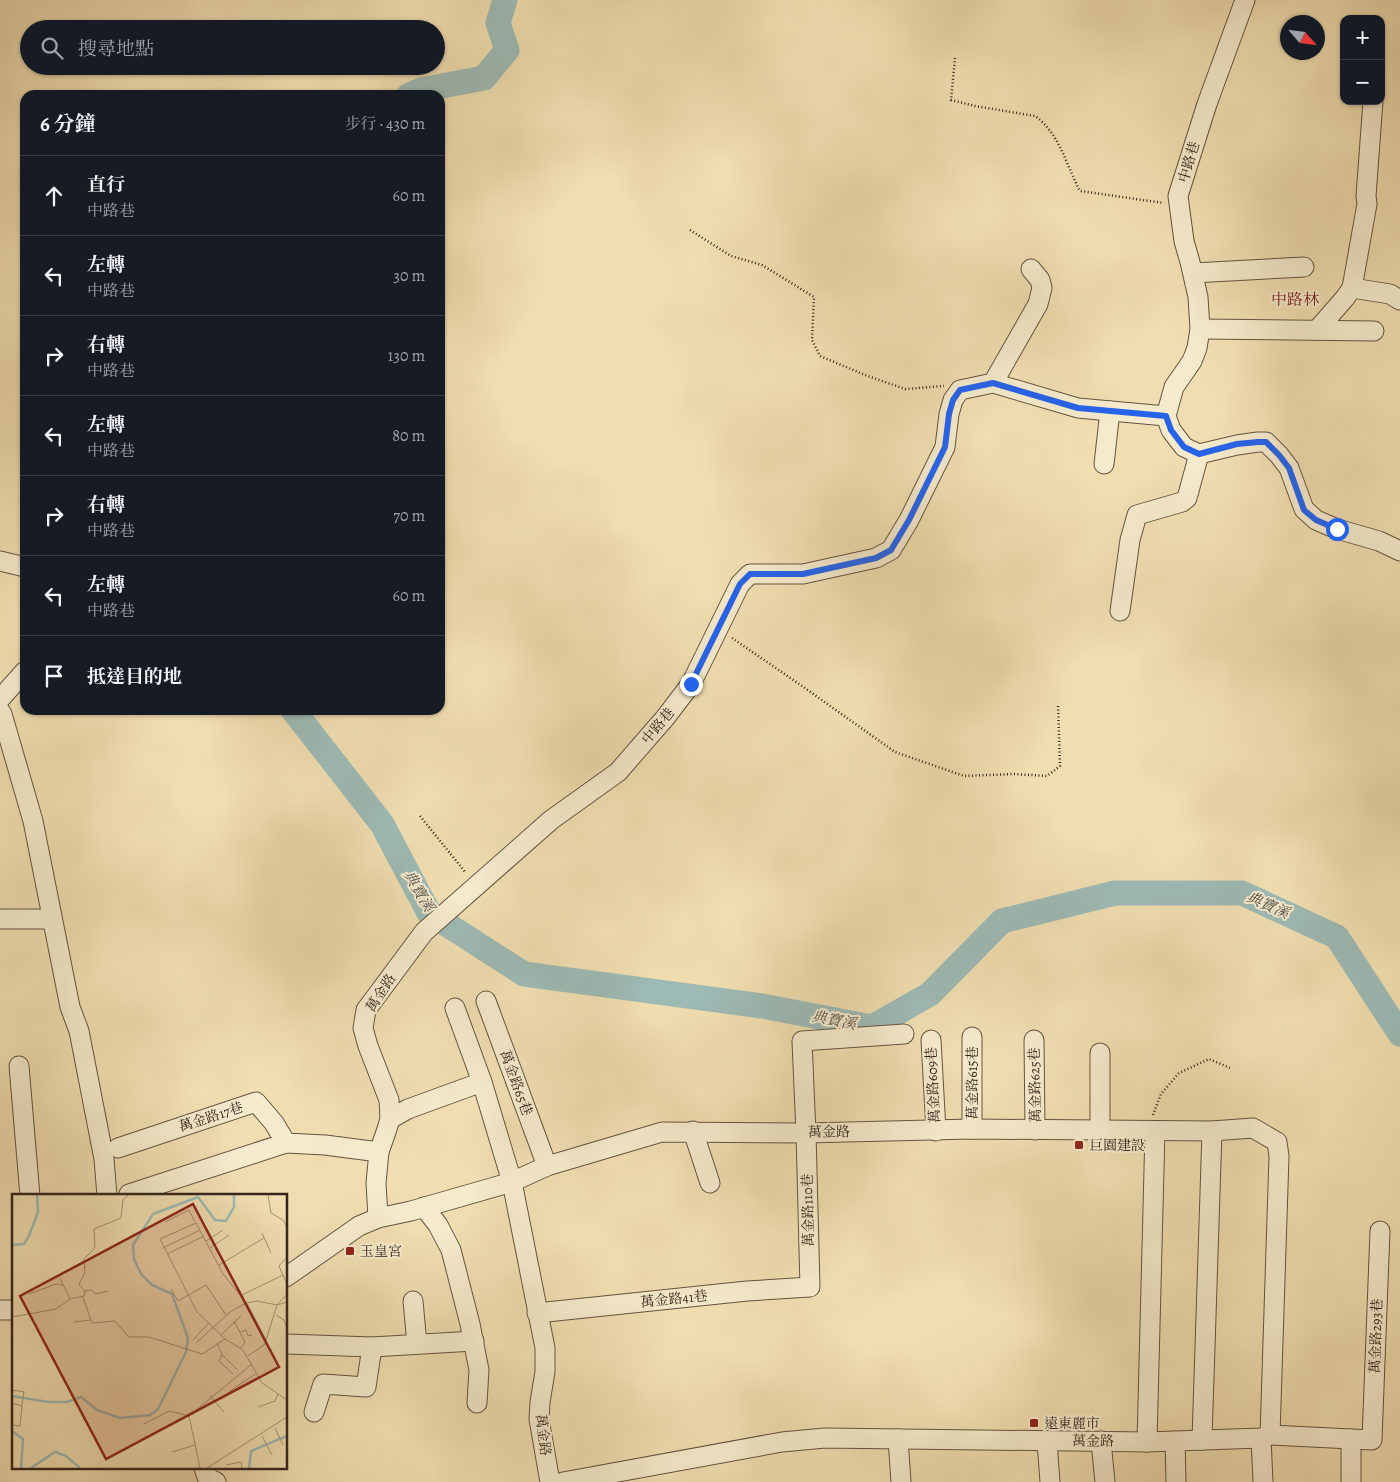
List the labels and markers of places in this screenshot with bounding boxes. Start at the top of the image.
place label: 巨園建設 [1089,1136,1145,1155]
marker: 巨園建設 [1073,1139,1085,1151]
place label: 玉皇宮 [360,1242,402,1261]
marker: 玉皇宮 [344,1245,356,1257]
place label: 遠東麗市 [1044,1414,1100,1433]
marker: 遠東麗市 [1028,1417,1040,1429]

